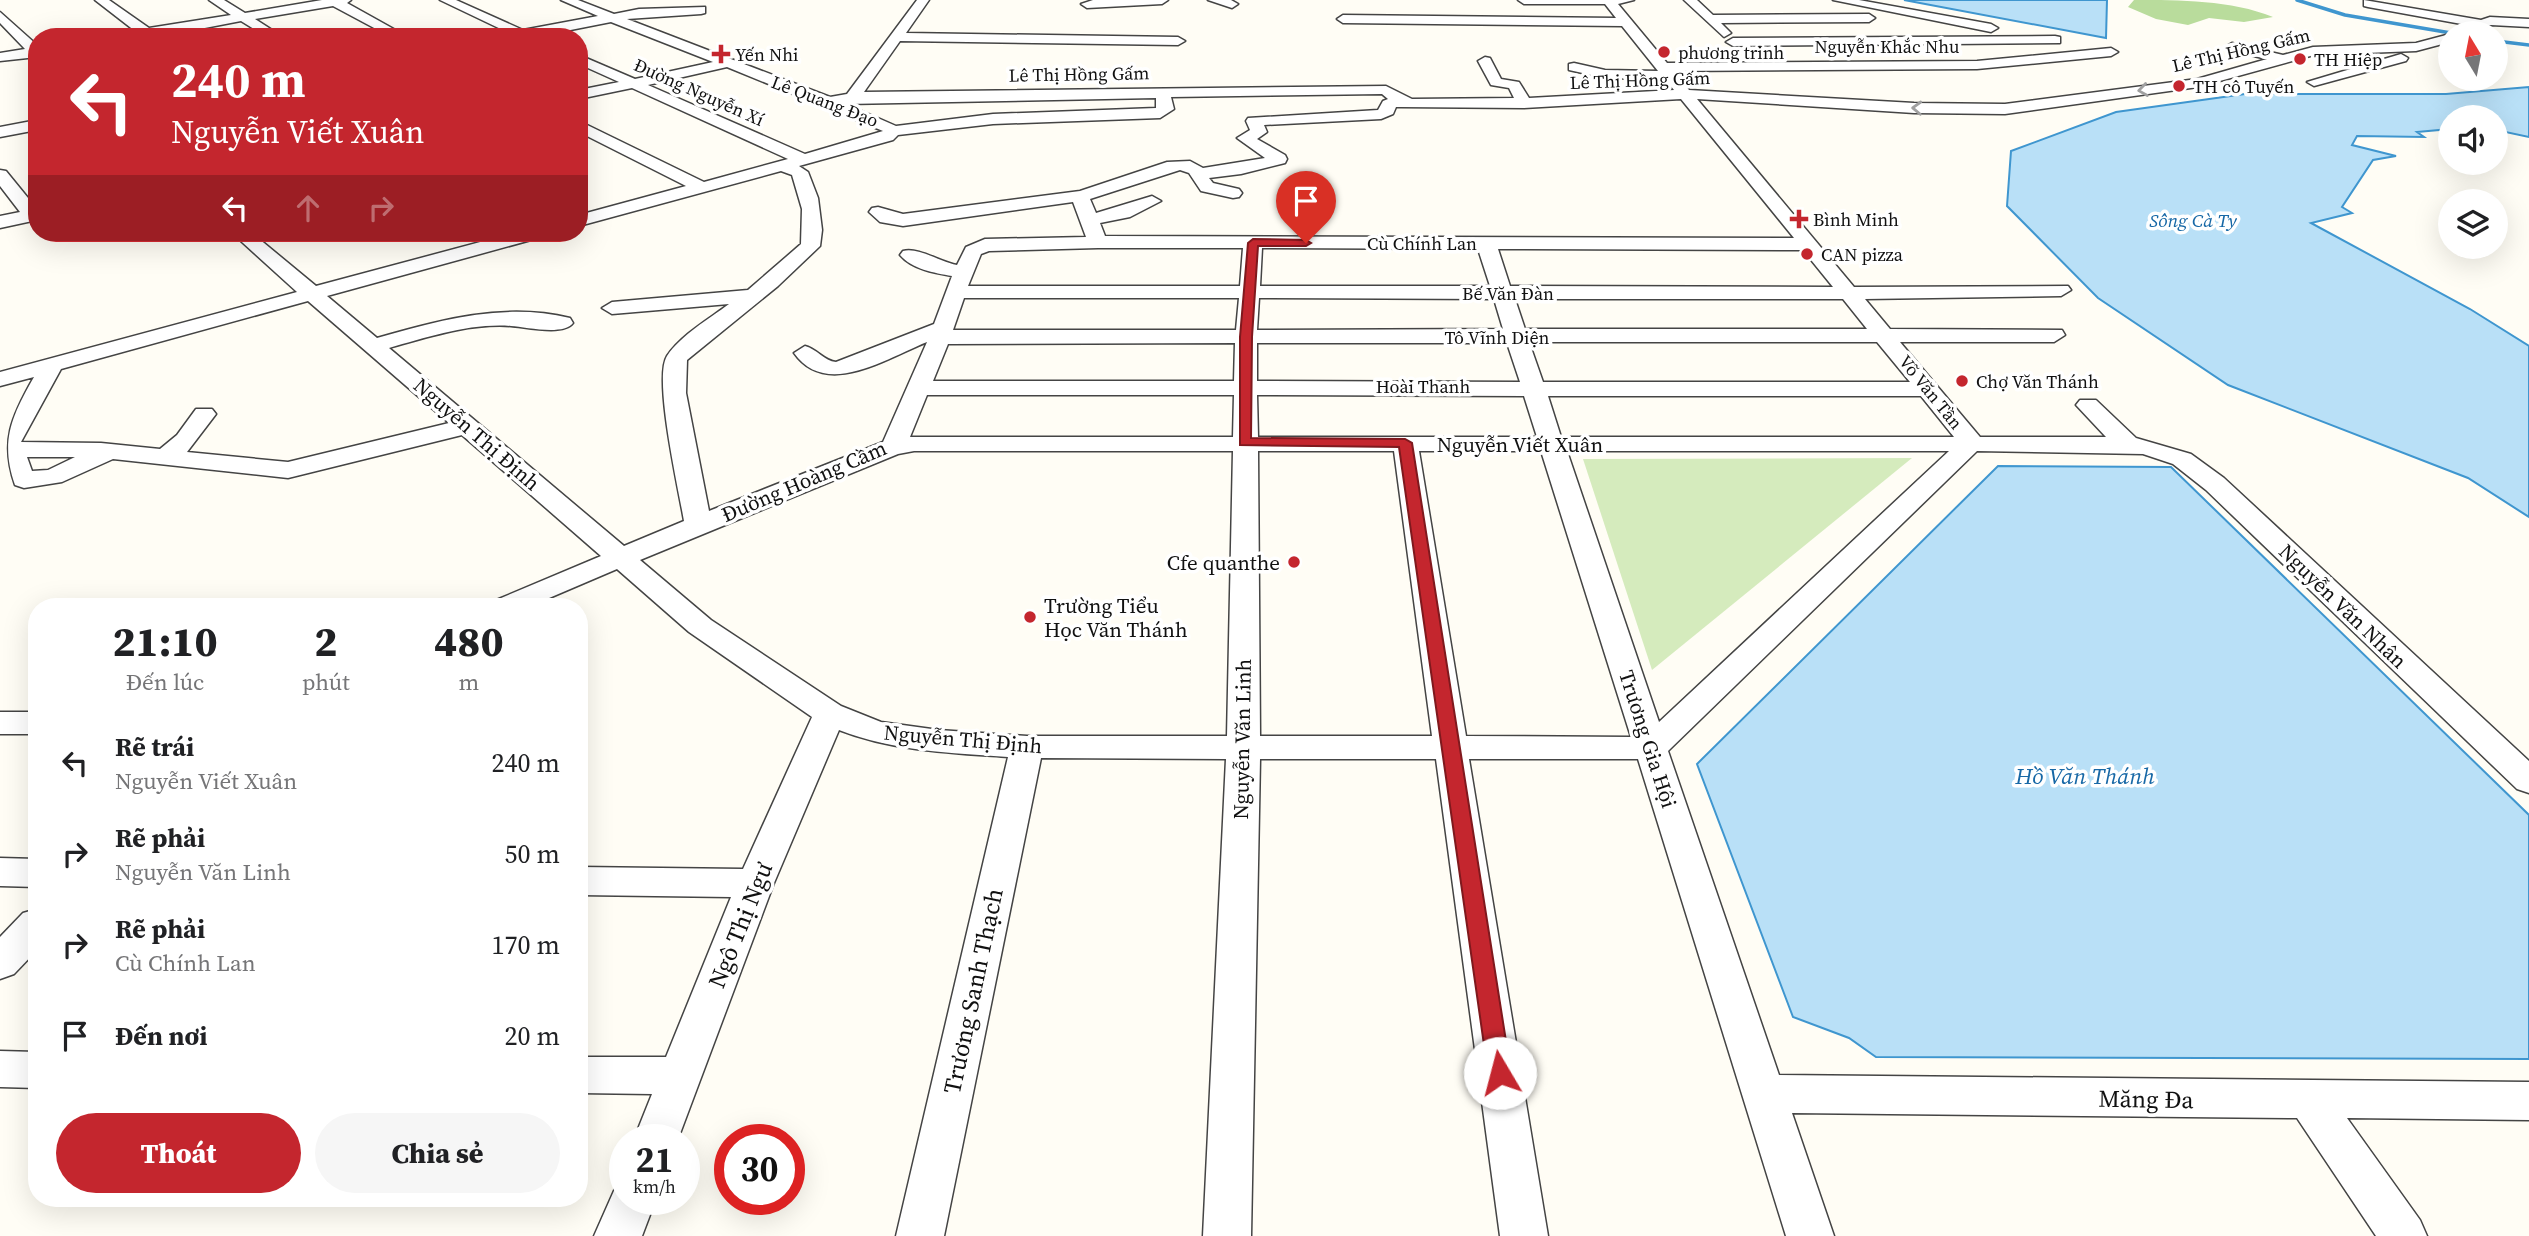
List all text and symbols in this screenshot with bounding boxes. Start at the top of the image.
north arrow [2438,21,2508,91]
map controls [2438,21,2508,259]
street label: Lê Thị Hồng Gấm [2170,22,2312,78]
street label: Nguyễn Khắc Nhu [1815,34,1959,59]
place label: phương trinh [1678,40,1785,65]
place label: Yến Nhi [735,42,798,67]
marker: phương trinh [1656,44,1672,60]
text: 240 m [171,46,306,113]
marker: Yến Nhi [713,46,729,62]
place label: TH Hiệp [2314,47,2382,72]
marker: TH Hiệp [2292,51,2308,67]
street label: Đường Nguyễn Xí [630,52,768,132]
icon: left [56,56,147,147]
street label: Lê Thị Hồng Gấm [1008,60,1150,88]
street label: Lê Thị Hồng Gấm [1569,65,1711,95]
street label: Lê Quang Đạo [768,69,882,133]
place label: TH cô Tuyến [2193,74,2294,99]
marker: TH cô Tuyến [2171,78,2187,94]
one-way arrow [2138,83,2149,98]
one-way arrow [1911,101,1922,116]
button: sound [2438,105,2508,175]
text: Nguyễn Viết Xuân [171,110,424,154]
pin [1276,171,1336,243]
icon: arrive [1287,182,1325,220]
icon: left [216,189,254,227]
icon: ahead [289,189,327,227]
icon: right [362,189,400,227]
button: layers [2438,189,2508,259]
place label: Bình Minh [1813,207,1899,232]
water label: Sông Cà Ty [2149,207,2238,233]
marker: Bình Minh [1791,211,1807,227]
street label: Cù Chính Lan [1367,231,1477,256]
place label: CAN pizza [1821,242,1904,267]
marker: CAN pizza [1799,246,1815,262]
street label: Bế Văn Đàn [1462,281,1554,306]
street label: Tô Vĩnh Diện [1445,325,1550,350]
street label: Võ Văn Tần [1893,350,1969,435]
place label: Chợ Văn Thánh [1976,369,2099,394]
street label: Nguyễn Thị Định [408,371,546,497]
marker: Chợ Văn Thánh [1954,373,1970,389]
street label: Hoài Thanh [1376,374,1470,399]
street label: Nguyễn Viết Xuân [1437,430,1603,459]
street label: Đường Hoàng Cầm [717,433,891,529]
street label: Nguyễn Văn Nhân [2273,537,2414,675]
place label: Cfe quanthe [1167,548,1280,577]
marker: Cfe quanthe [1286,554,1302,570]
place label: Trường Tiểu Học Văn Thánh [1044,591,1188,644]
marker: Trường Tiểu Học Văn Thánh [1022,609,1038,625]
text: 21:10 [112,612,218,670]
text: 2 [314,612,337,670]
text: 480 [434,612,504,670]
street label: Nguyễn Văn Linh [1226,658,1258,820]
text: Đến lúc [126,666,204,698]
text: phút [302,666,350,698]
text: m [458,666,479,698]
street label: Trương Gia Hội [1612,666,1684,812]
street label: Nguyễn Thị Định [883,718,1043,760]
text: Rẽ trái [115,729,194,765]
icon: left [56,744,94,782]
text: 240 m [492,745,560,781]
water label: Hồ Văn Thánh [2014,760,2155,792]
text: Nguyễn Viết Xuân [115,765,297,797]
text: Rẽ phải [115,820,205,856]
icon: right [56,835,94,873]
text: 50 m [505,836,560,872]
text: Nguyễn Văn Linh [115,856,291,888]
street label: Ngô Thị Ngư [700,857,780,993]
street label: Trương Sanh Thạch [935,885,1011,1097]
text: Rẽ phải [115,911,205,947]
icon: right [56,926,94,964]
text: 170 m [492,927,560,963]
text: Cù Chính Lan [115,947,256,979]
icon: arrive [56,1017,94,1055]
text: Đến nơi [115,1018,207,1054]
text: 20 m [505,1018,560,1054]
position arrow [1463,1036,1537,1110]
street label: Măng Đa [2098,1082,2195,1116]
button: Thoát [56,1113,301,1193]
button: Chia sẻ [315,1113,560,1193]
speed limit sign: 30 [714,1124,805,1215]
text: 21 [636,1136,673,1184]
text: km/h [633,1174,676,1199]

